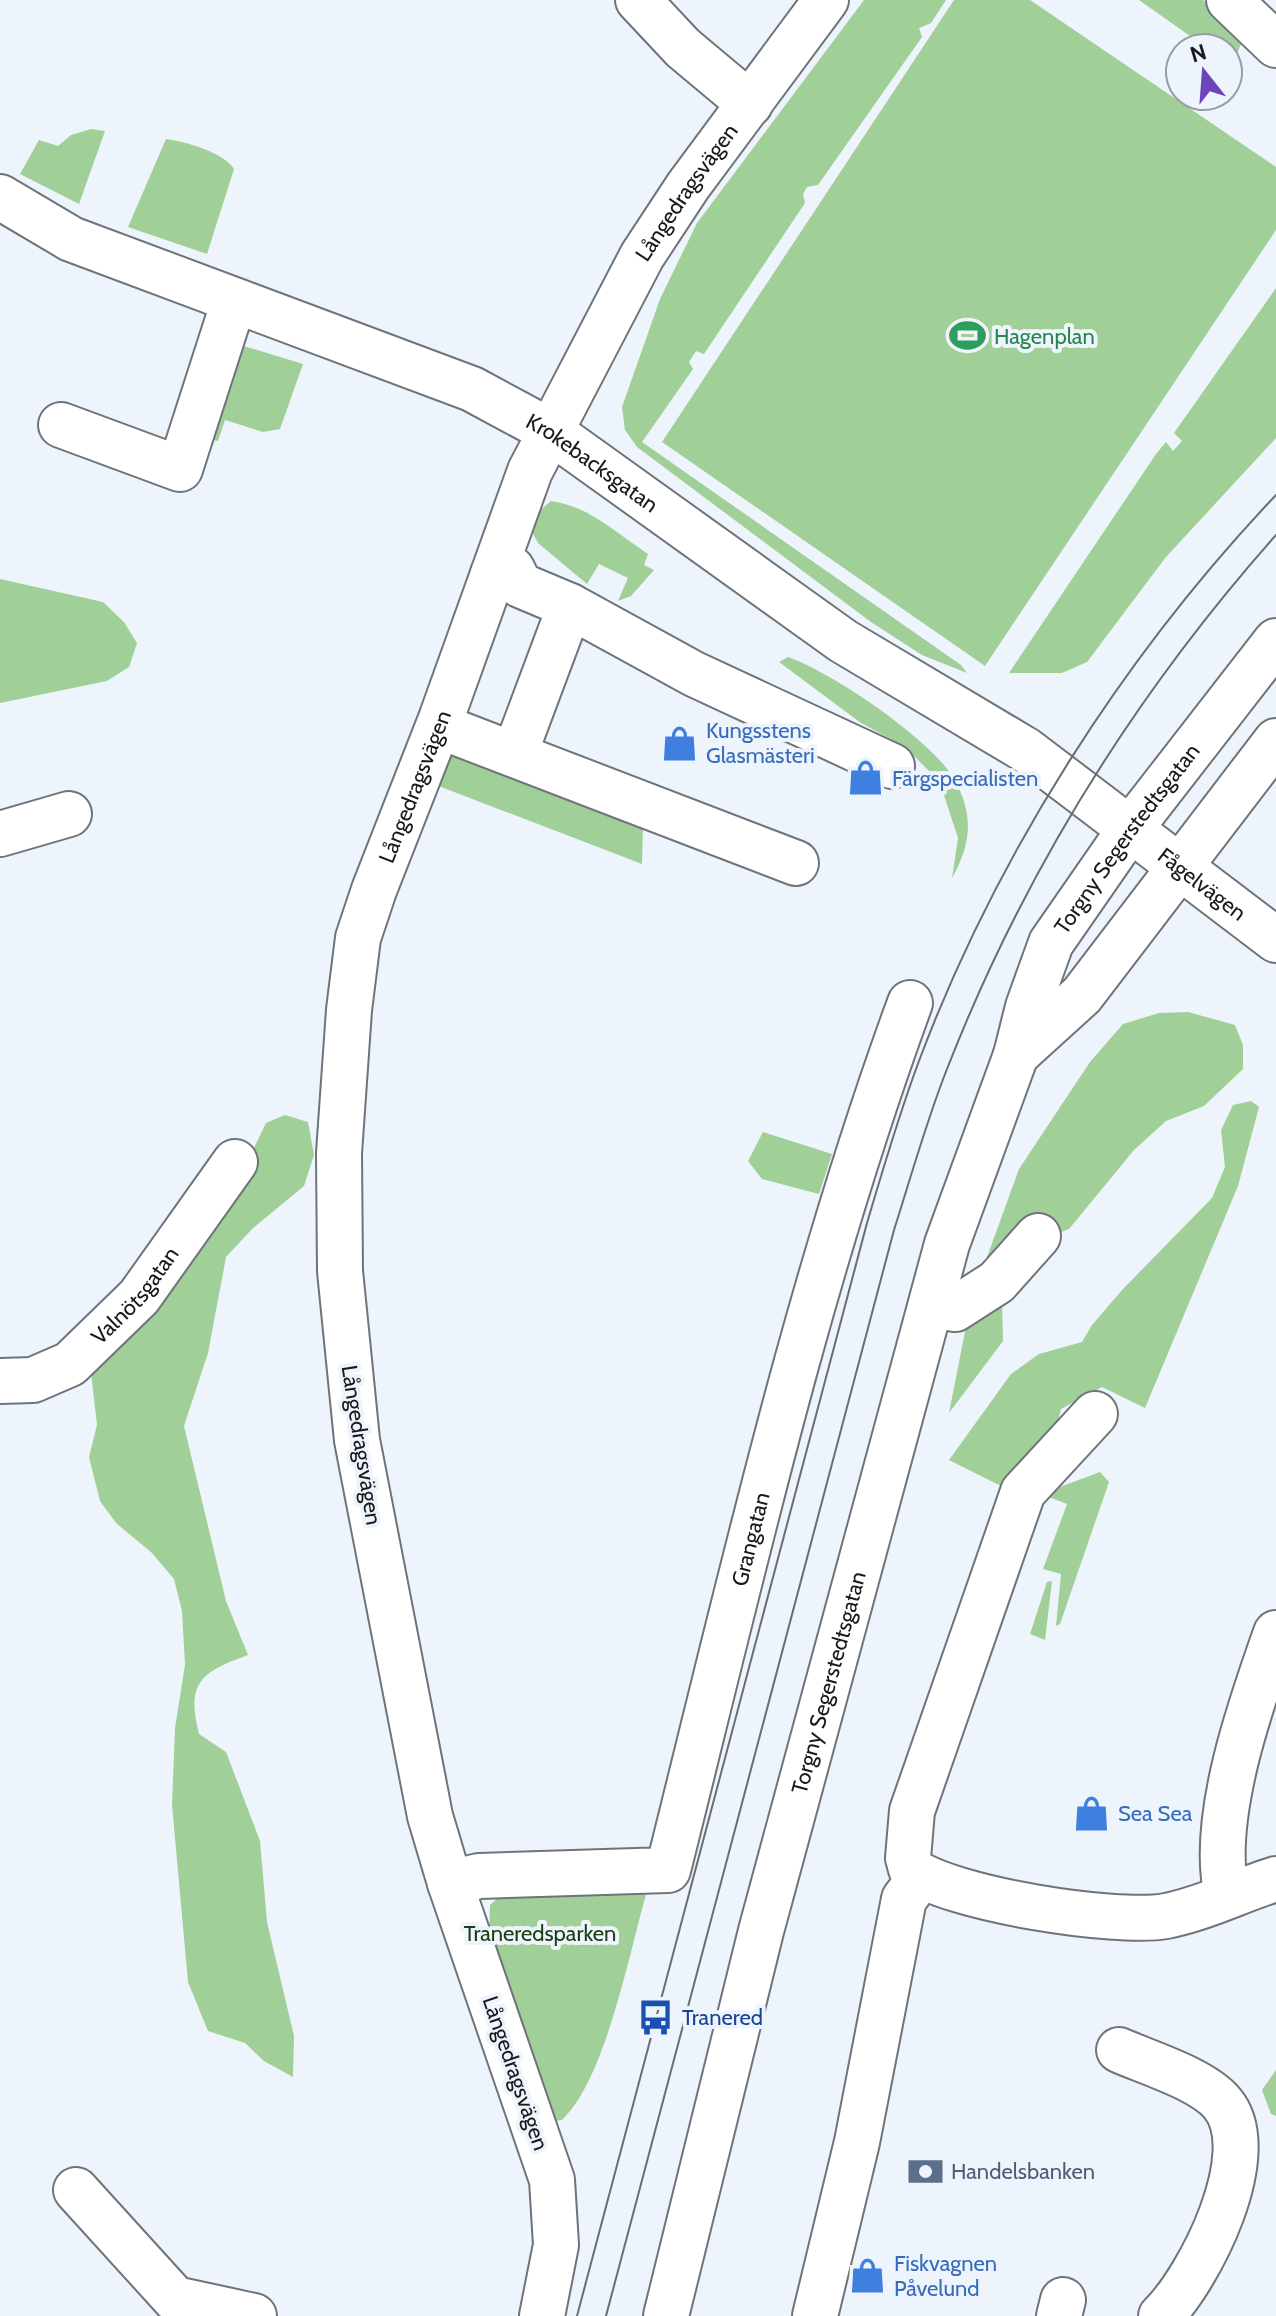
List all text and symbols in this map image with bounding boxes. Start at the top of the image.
north arrow [1164,32,1244,112]
text: N [1187,38,1210,69]
street label: Långedragsvägen [629,118,744,266]
sports icon: Hagenplan [949,317,987,355]
place label: Hagenplan [994,323,1095,350]
street label: Krokebacksgatan [521,408,664,518]
street label: Långedragsvägen [373,707,457,867]
place label: Kungsstens Glasmästeri [706,717,815,769]
shop icon: Kungsstens Glasmästeri [661,724,699,762]
street label: Torgny Segerstedtsgatan [1048,738,1205,939]
shop icon: Färgspecialisten [847,759,885,797]
place label: Färgspecialisten [892,765,1038,792]
street label: Fågelvägen [1152,842,1251,926]
street label: Valnötsgatan [86,1242,185,1350]
street label: Långedragsvägen [336,1363,387,1527]
street label: Grangatan [726,1489,776,1589]
street label: Torgny Segerstedtsgatan [786,1568,872,1797]
shop icon: Sea Sea [1073,1794,1111,1832]
place label: Sea Sea [1118,1800,1193,1827]
park label: Traneredsparken [464,1920,616,1947]
street label: Långedragsvägen [476,1992,555,2154]
bus stop icon: Tranered [637,1998,675,2036]
place label: Tranered [682,2004,763,2031]
bank icon: Handelsbanken [906,2152,944,2190]
place label: Handelsbanken [951,2158,1095,2185]
place label: Fiskvagnen Påvelund [894,2250,997,2302]
shop icon: Fiskvagnen Påvelund [849,2257,887,2295]

